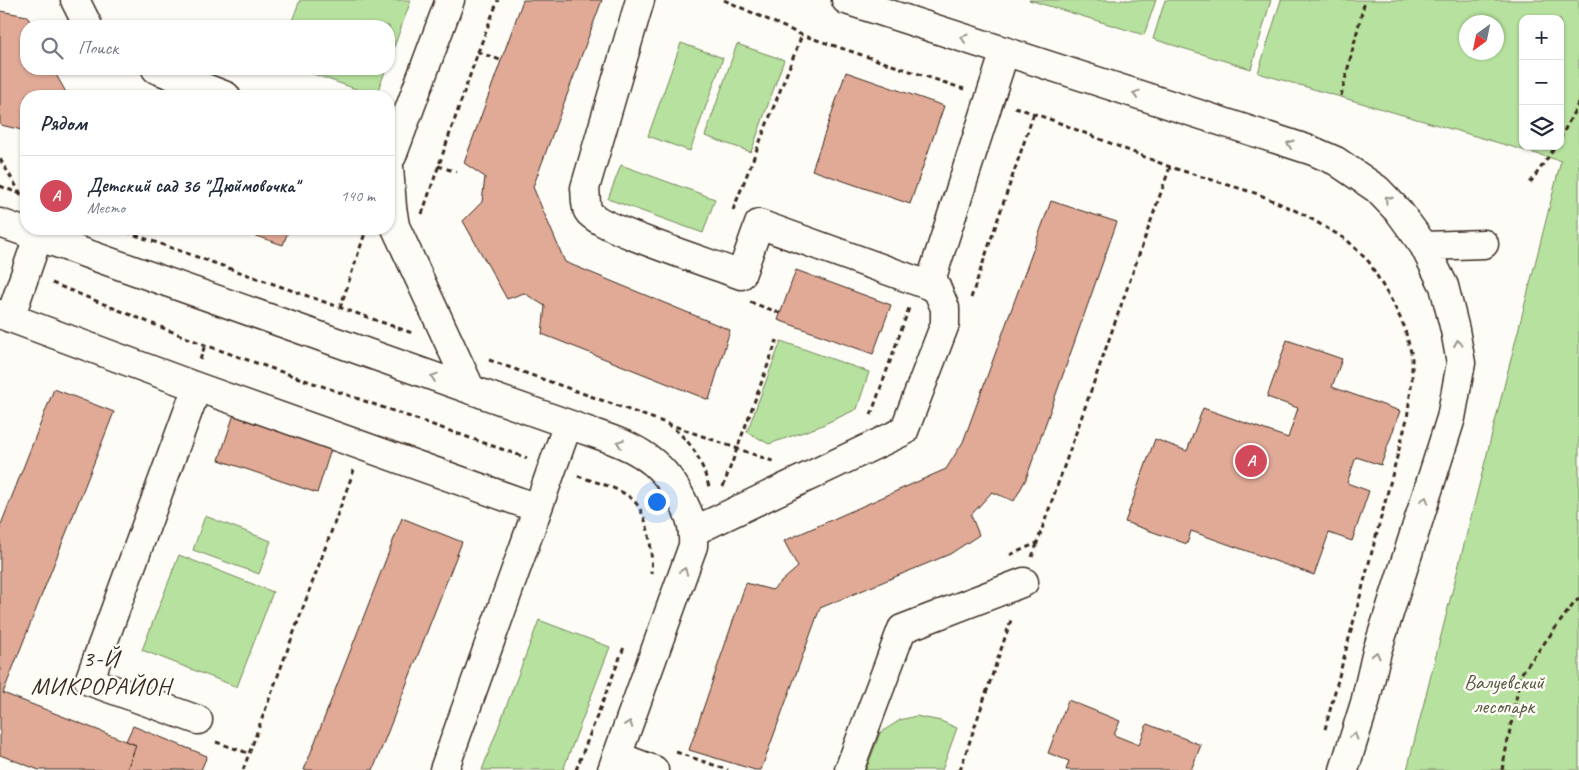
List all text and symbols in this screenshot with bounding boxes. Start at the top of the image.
north arrow [1459,15,1504,60]
map controls [1519,15,1564,150]
button: + [1519,15,1564,60]
search box [20,20,395,75]
one-way arrow [961,33,969,43]
icon: search [38,34,66,62]
text: Поиск [78,36,118,60]
button: − [1519,60,1564,105]
one-way arrow [1132,89,1140,99]
button: layers [1519,105,1564,150]
text: Рядом [40,110,87,136]
one-way arrow [1286,139,1295,149]
text: Детский сад 36 "Дюймовочка" [87,174,299,198]
text: A [52,186,60,206]
text: 140 m [341,186,375,206]
one-way arrow [1385,196,1394,205]
text: Место [87,198,125,218]
one-way arrow [1453,339,1463,347]
one-way arrow [430,373,439,383]
one-way arrow [616,439,625,449]
pin: A [1235,442,1267,480]
your location [644,489,670,515]
one-way arrow [1419,497,1429,505]
one-way arrow [678,568,688,576]
district label: 3-Й МИКРОРАЙОН [31,643,175,701]
one-way arrow [1370,651,1381,660]
park label: Валуевский лесопарк [1464,669,1545,719]
one-way arrow [623,720,633,729]
one-way arrow [1349,733,1359,741]

